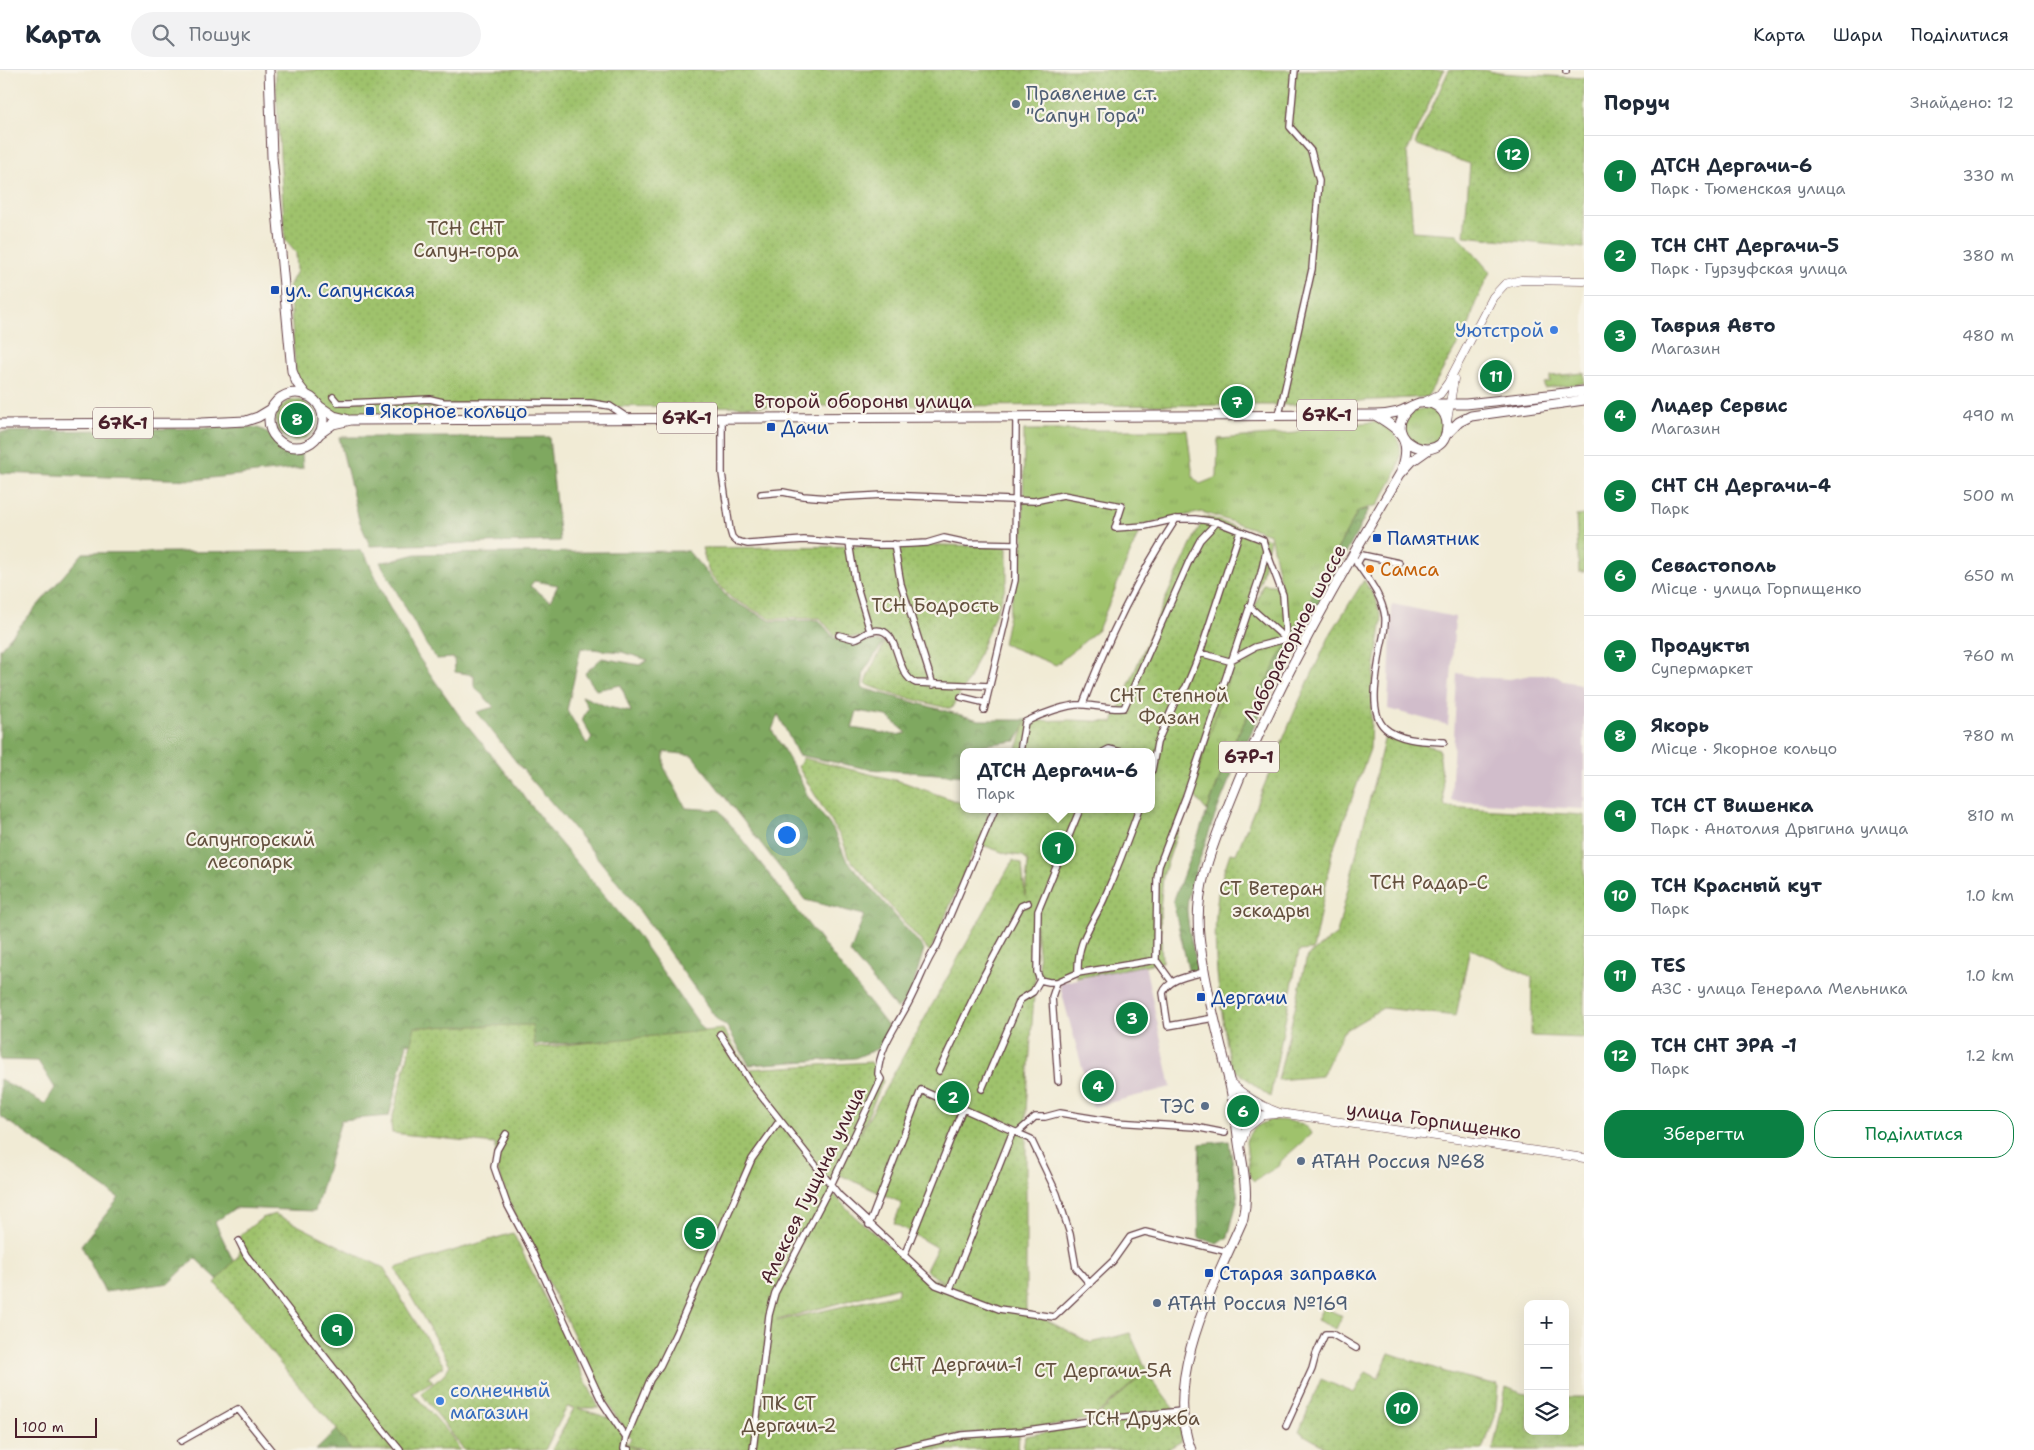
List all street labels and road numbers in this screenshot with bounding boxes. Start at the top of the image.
street label: Второй обороны улица [754,389,972,414]
road number: 67К-1 [1297,400,1357,430]
road number: 67К-1 [657,402,717,433]
road number: 67К-1 [93,408,153,438]
street label: Лабораторное шоссе [1237,540,1352,726]
road number: 67Р-1 [1219,742,1279,772]
street label: Алексея Гущина улица [754,1082,871,1288]
street label: улица Горпищенко [1345,1096,1523,1145]

